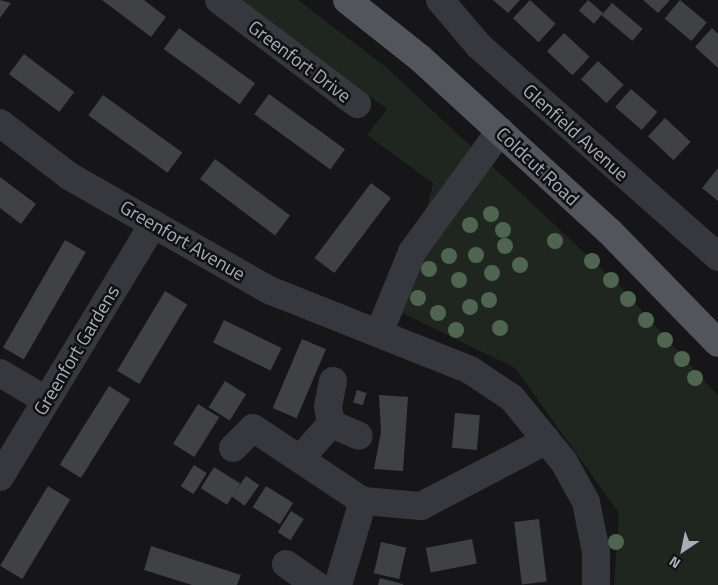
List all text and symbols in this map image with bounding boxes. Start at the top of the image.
street label: Greenfort Drive [244,15,356,107]
street label: Glenfield Avenue [519,79,633,185]
street label: Coldcut Road [492,122,584,210]
street label: Greenfort Avenue [116,195,250,285]
street label: Greenfort Gardens [28,281,124,419]
north arrow [658,525,708,575]
text: N [664,551,684,574]

